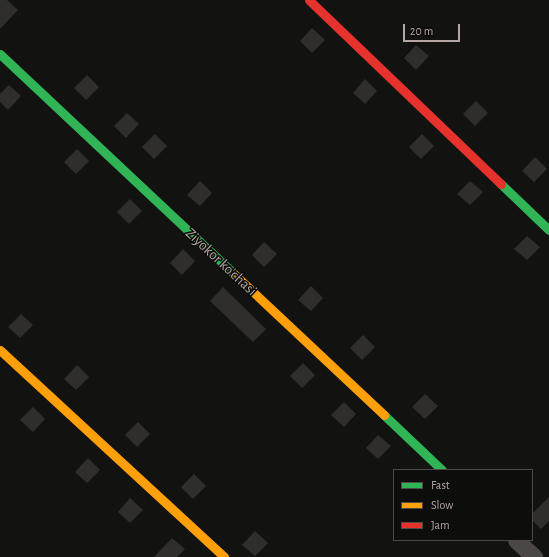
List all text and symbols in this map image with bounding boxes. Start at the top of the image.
scale bar [405,16,462,42]
text: 20 m [410,25,433,37]
street label: Ziyokor ko'chasi [182,224,260,300]
legend [393,469,533,541]
text: Fast [431,479,450,491]
text: Slow [431,499,453,511]
text: Jam [431,519,450,531]

